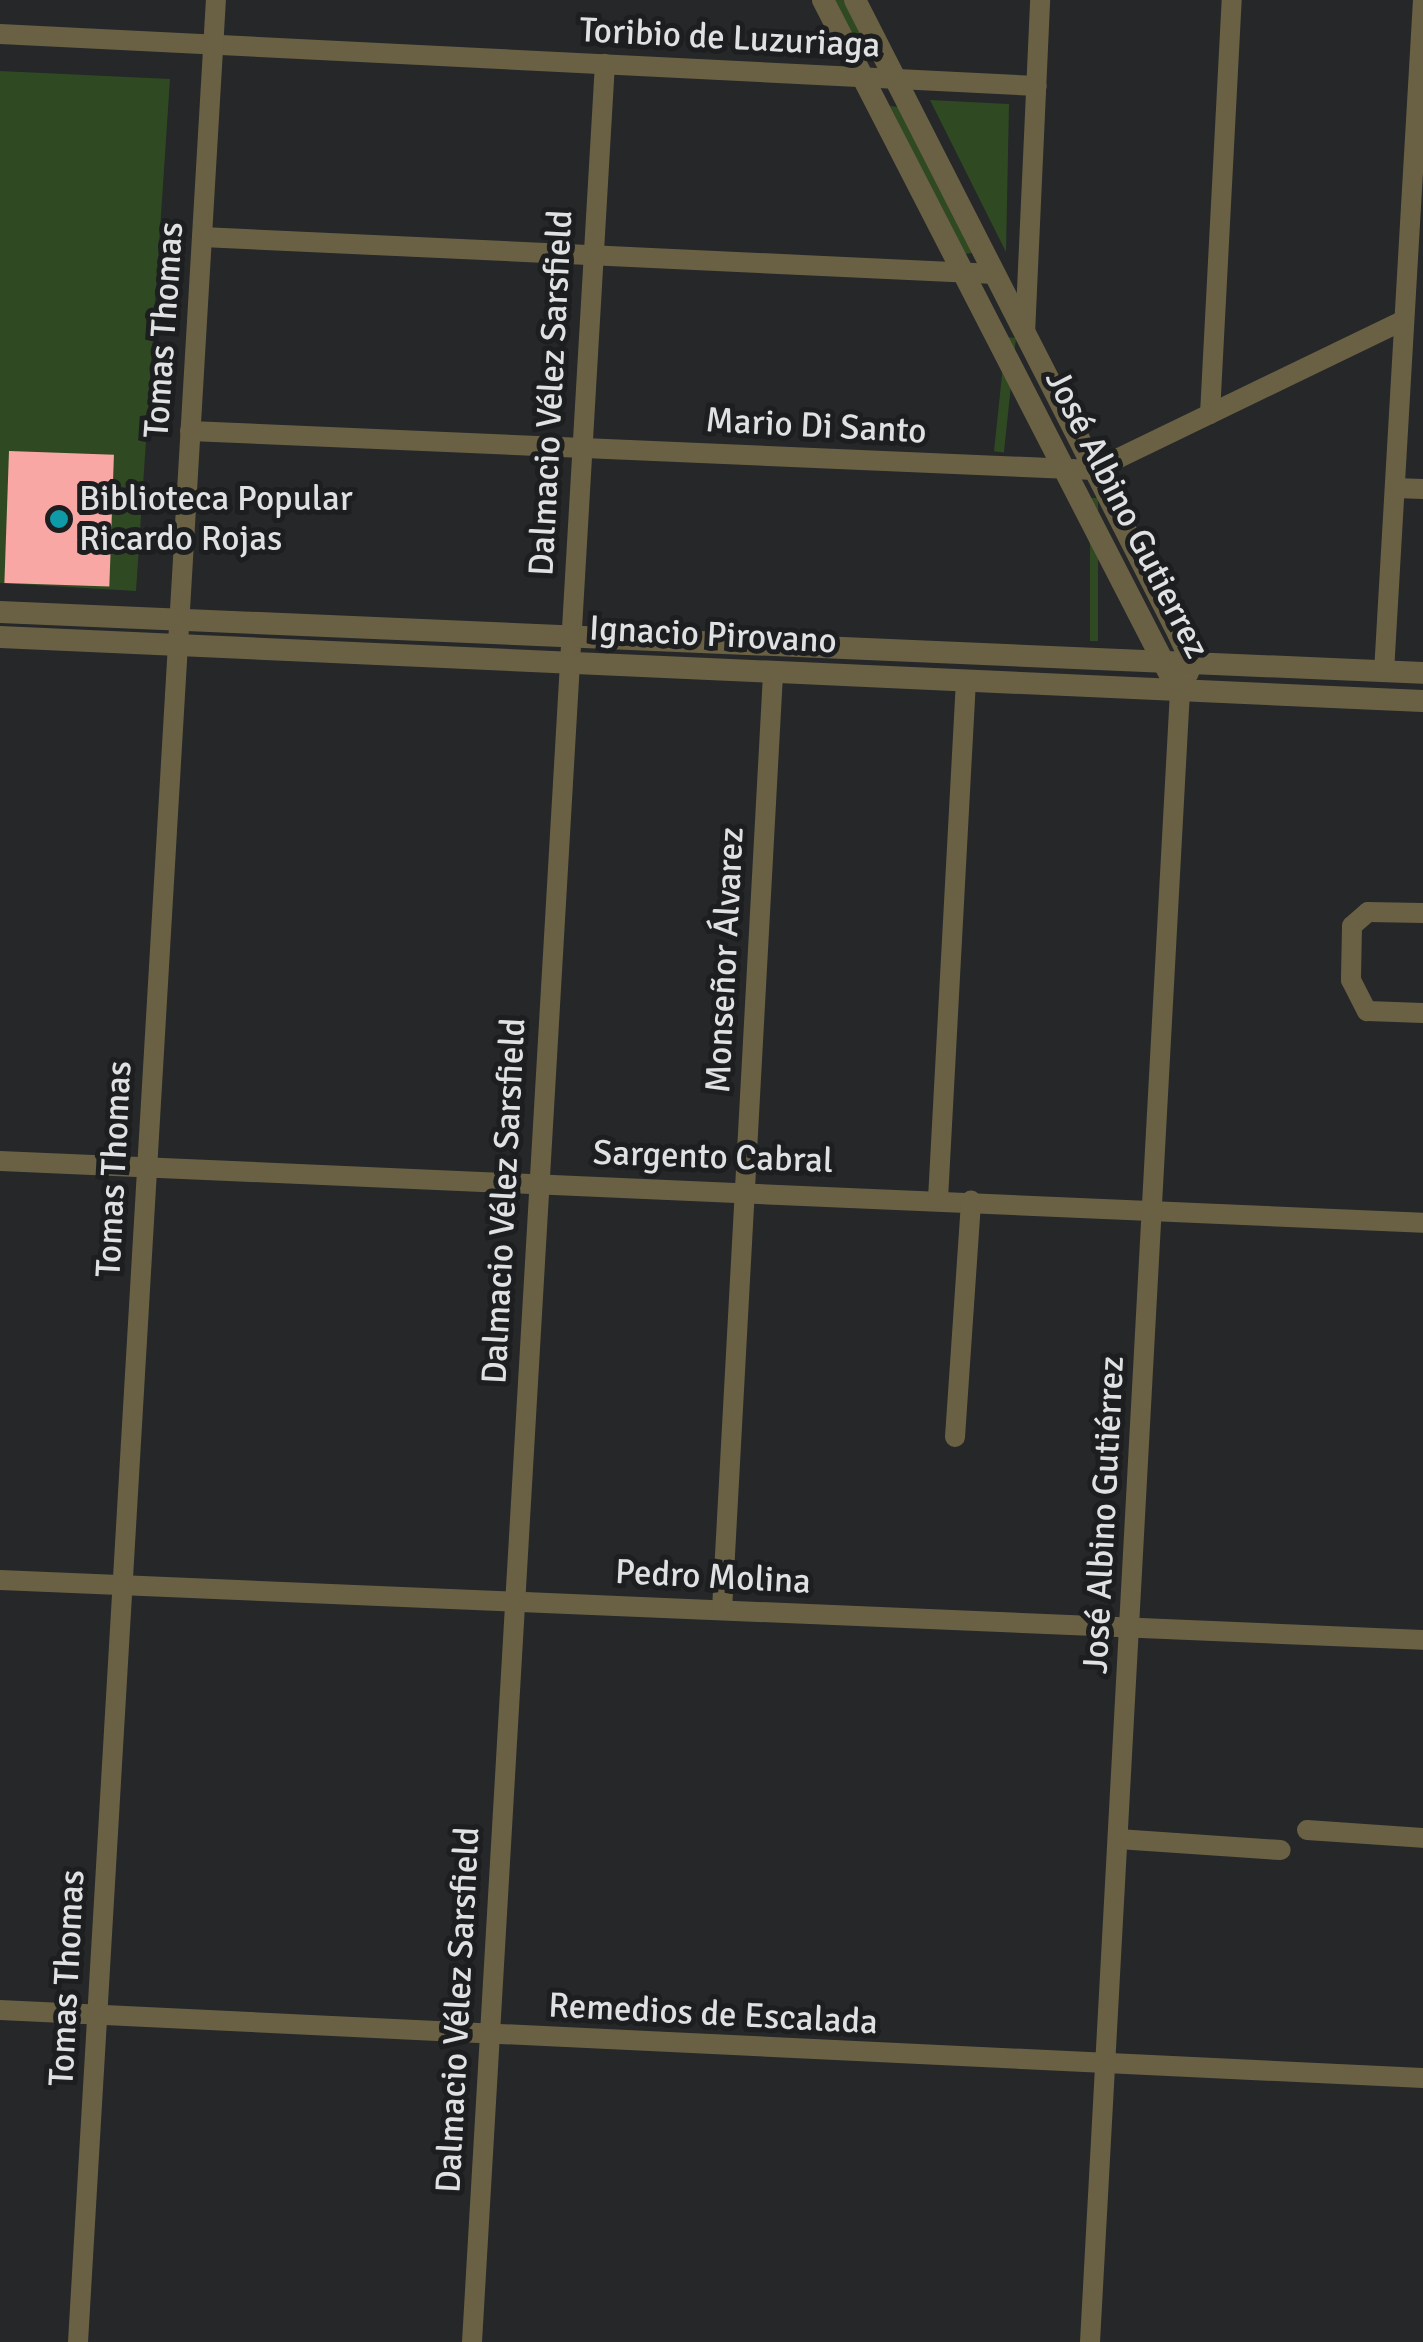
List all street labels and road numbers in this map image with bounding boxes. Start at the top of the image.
street label: Toribio de Luzuriaga [578,9,882,67]
street label: Dalmacio Vélez Sarsfield [520,209,582,577]
street label: Tomas Thomas [135,221,193,439]
street label: José Albino Gutierrez [1036,363,1218,665]
street label: Mario Di Santo [704,399,928,453]
street label: Ignacio Pirovano [588,608,838,662]
street label: Monseñor Álvarez [697,826,753,1094]
street label: Dalmacio Vélez Sarsfield [473,1017,535,1385]
street label: Tomas Thomas [87,1060,141,1278]
street label: Sargento Cabral [592,1132,834,1182]
street label: José Albino Gutiérrez [1075,1355,1133,1675]
street label: Pedro Molina [614,1551,812,1603]
street label: Dalmacio Vélez Sarsfield [427,1826,489,2194]
street label: Tomas Thomas [40,1869,94,2087]
street label: Remedios de Escalada [547,1984,879,2044]

